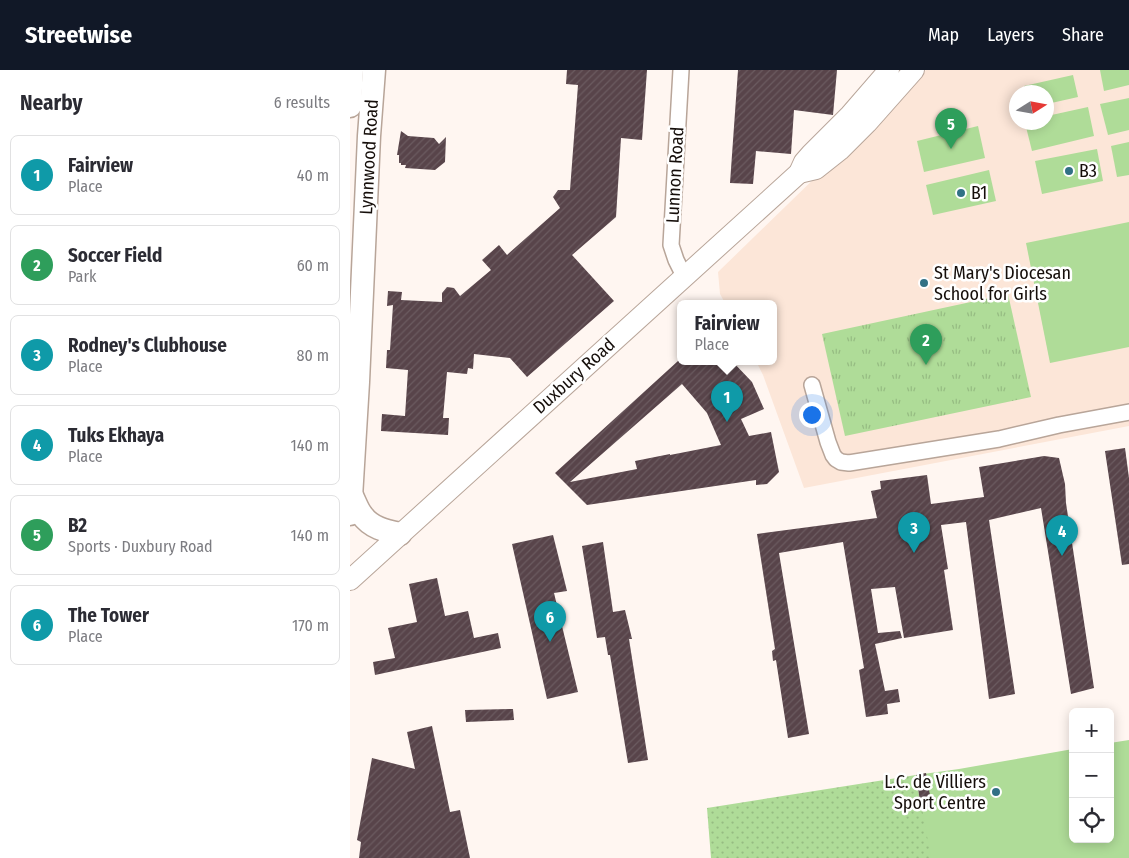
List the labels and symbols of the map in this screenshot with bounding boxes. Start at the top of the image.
north arrow [1009,85,1054,130]
street label: Lynnwood Road [355,99,383,215]
pin: 5 [935,108,967,149]
street label: Lunnon Road [661,126,689,224]
place label: B3 [1079,160,1097,182]
marker: B3 [1063,165,1075,177]
place label: B1 [971,182,987,204]
marker: B1 [955,187,967,199]
place label: St Mary's Diocesan School for Girls [934,262,1071,305]
marker: St Mary's Diocesan School for Girls [918,277,930,289]
pin: 2 [910,324,942,365]
street label: Duxbury Road [529,333,619,419]
pin: 1 [711,381,743,422]
your location [799,402,825,428]
pin: 3 [898,512,930,553]
pin: 4 [1046,515,1078,556]
pin: 6 [534,601,566,642]
place label: L.C. de Villiers Sport Centre [884,771,986,814]
marker: L.C. de Villiers Sport Centre [990,786,1002,798]

